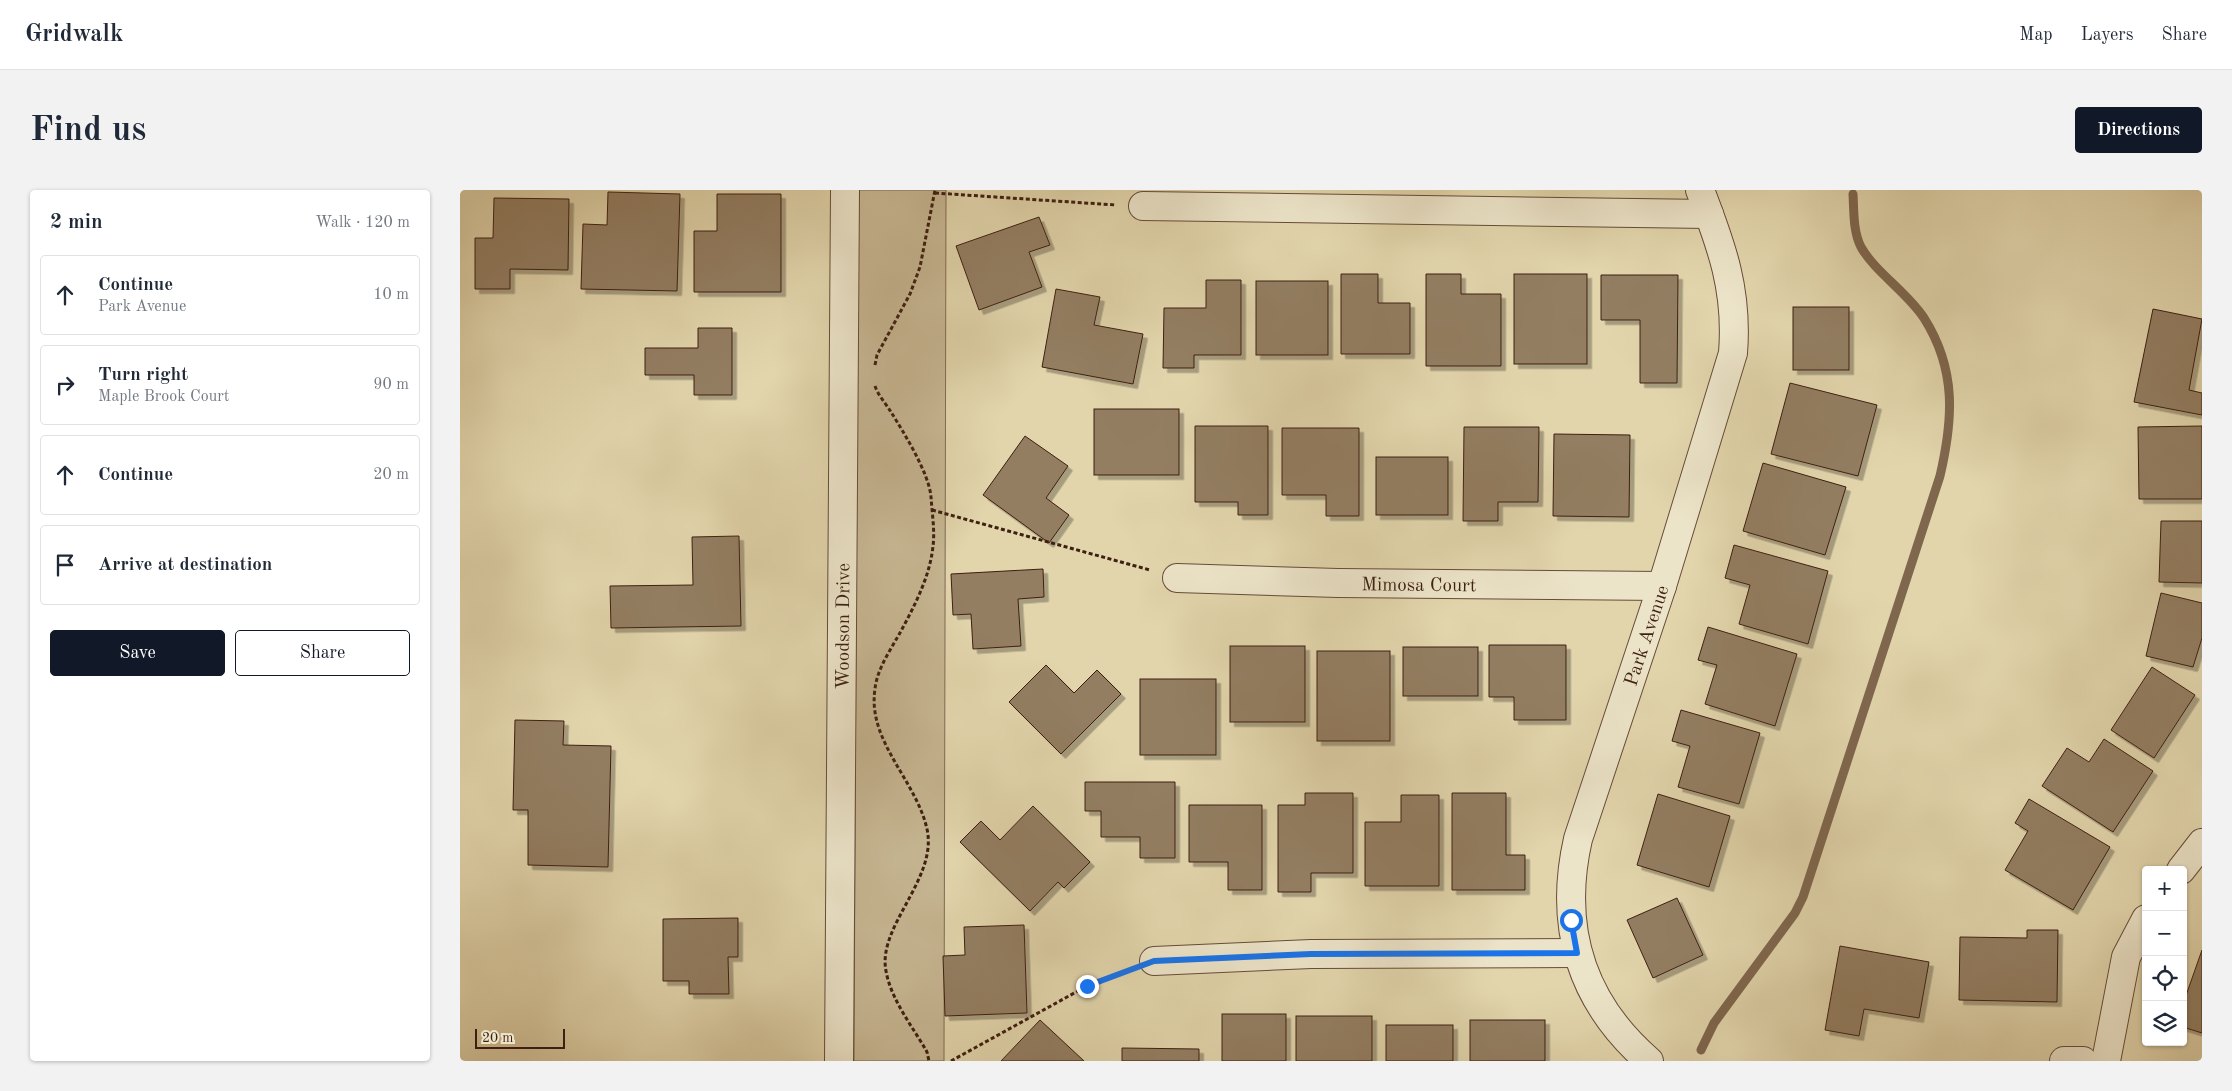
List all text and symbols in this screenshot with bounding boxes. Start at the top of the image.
text: Gridwalk [25,23,123,47]
text: Map [2019,26,2053,44]
text: Layers [2081,26,2133,44]
text: Share [2161,26,2207,44]
button: Directions [2075,107,2202,153]
text: Find us [30,113,146,148]
text: 2 min [50,212,103,233]
text: Walk · 120 m [315,215,410,231]
text: Continue [98,276,173,295]
icon: ahead [51,281,79,309]
text: 10 m [373,287,409,303]
text: Park Avenue [98,299,186,315]
text: Turn right [98,366,188,385]
icon: right [51,371,79,399]
text: 90 m [373,377,409,393]
text: Maple Brook Court [98,389,229,405]
icon: ahead [51,461,79,489]
text: Continue [98,466,173,485]
text: 20 m [373,467,409,483]
icon: arrive [51,551,79,579]
text: Arrive at destination [98,556,272,575]
street label: Woodson Drive [835,563,854,689]
street label: Mimosa Court [1361,576,1477,596]
street label: Park Avenue [1623,583,1674,689]
button: Save [50,630,225,676]
button: Share [235,630,410,676]
map controls [2142,866,2187,1046]
button: + [2142,866,2187,911]
route start [1560,909,1583,932]
button: − [2142,911,2187,956]
button: locate [2142,956,2187,1001]
route end [1076,975,1099,998]
button: layers [2142,1001,2187,1046]
scale bar [475,1026,565,1049]
text: 20 m [482,1031,513,1045]

